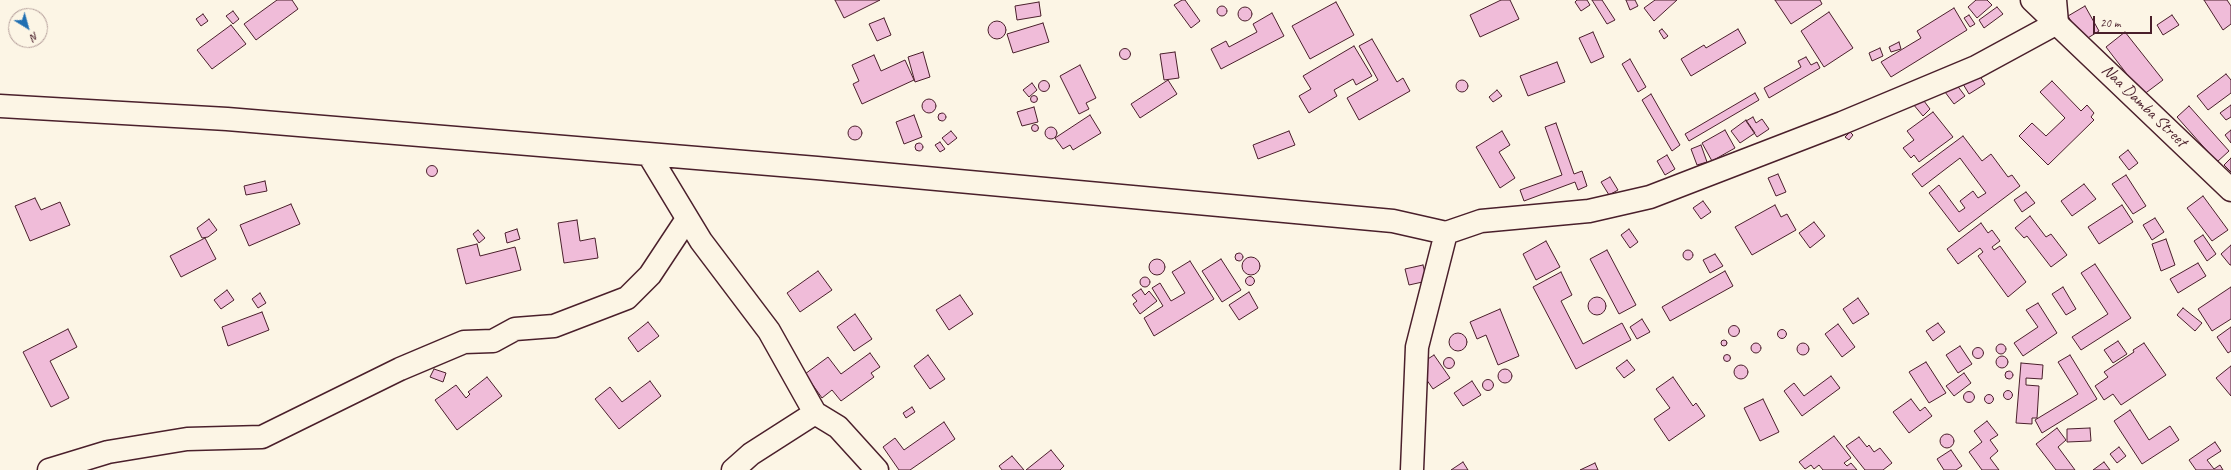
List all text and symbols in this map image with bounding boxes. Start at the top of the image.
north arrow [8,8,48,48]
scale bar [2095,8,2154,34]
text: 20 m [2100,15,2120,31]
text: N [28,29,42,44]
street label: Naa Damba Street [2097,60,2191,152]

